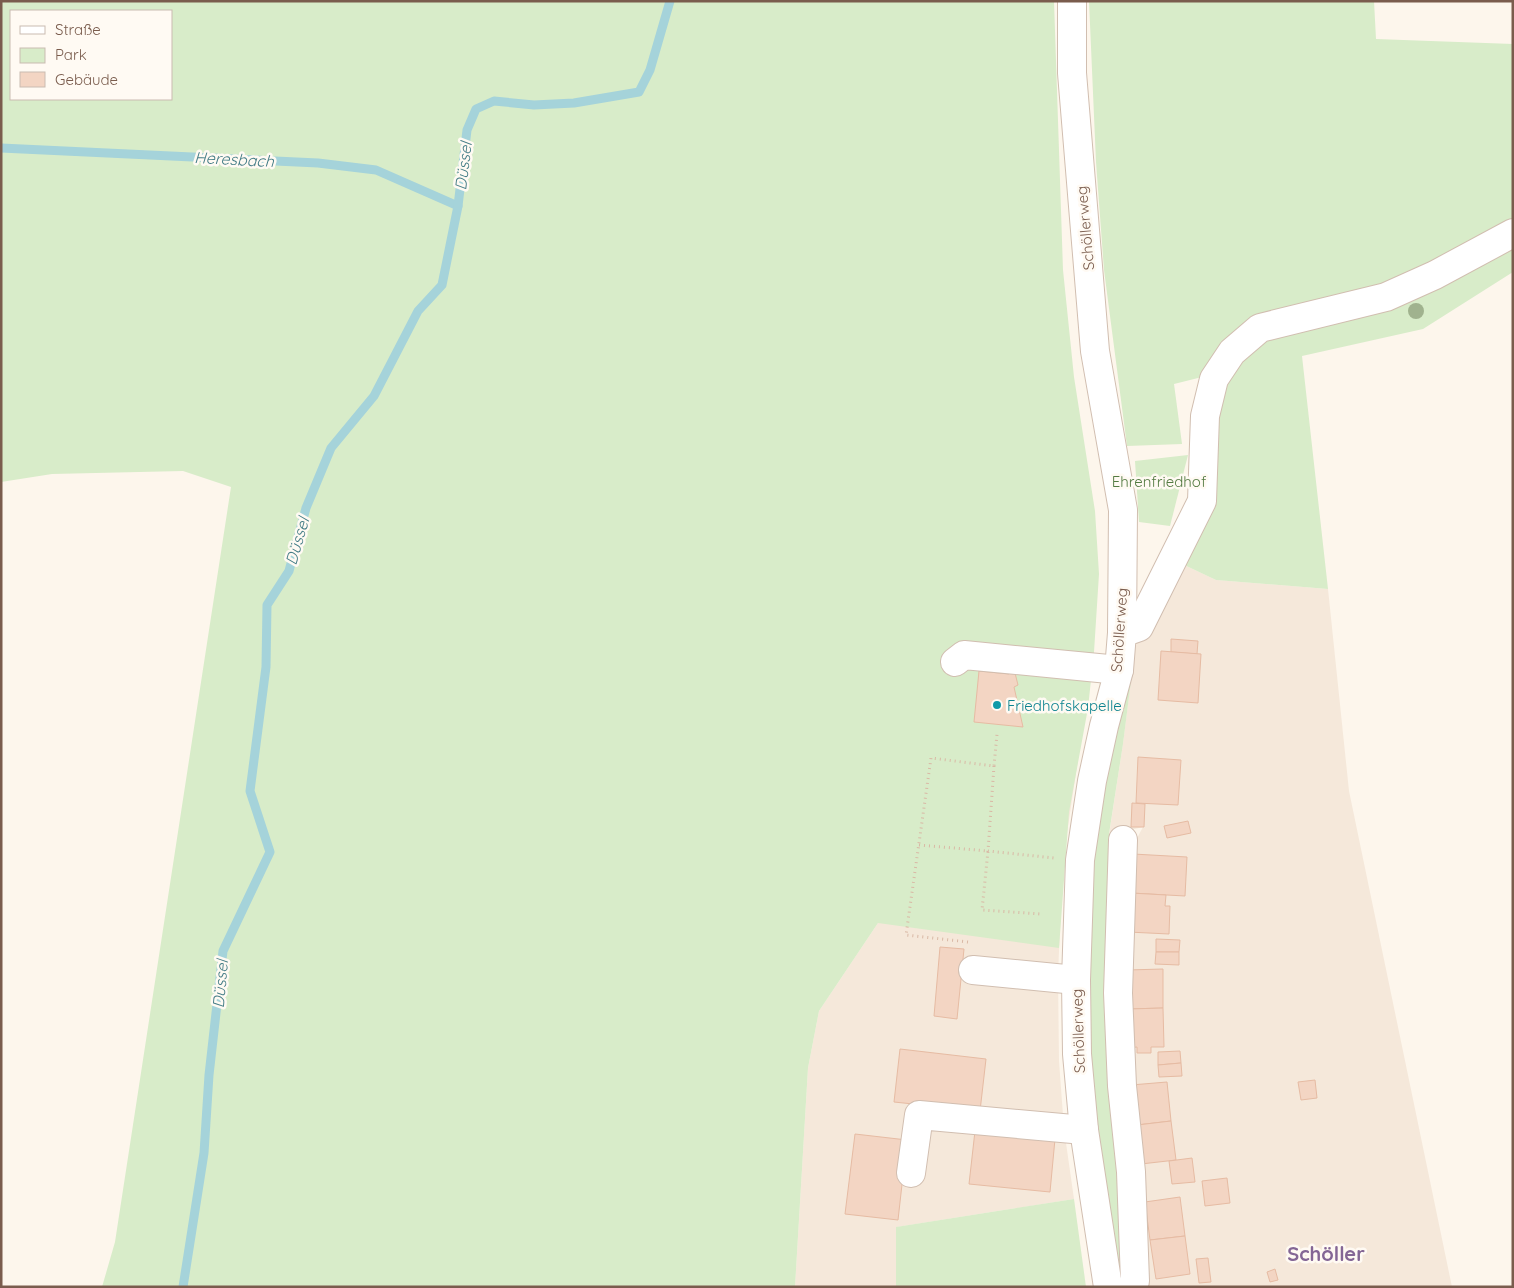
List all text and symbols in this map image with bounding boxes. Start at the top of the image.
legend [10,10,172,100]
text: Straße [55,20,101,39]
text: Park [55,45,87,64]
text: Gebäude [55,70,118,89]
water label: Düssel [450,138,476,191]
water label: Heresbach [194,147,275,171]
street label: Schöllerweg [1072,185,1098,271]
park label: Ehrenfriedhof [1112,472,1207,491]
water label: Düssel [281,513,314,567]
street label: Schöllerweg [1107,587,1131,673]
place label: Friedhofskapelle [1007,696,1122,715]
marker: Friedhofskapelle [991,699,1003,711]
water label: Düssel [208,957,232,1009]
street label: Schöllerweg [1067,988,1089,1074]
district label: Schöller [1287,1241,1365,1266]

